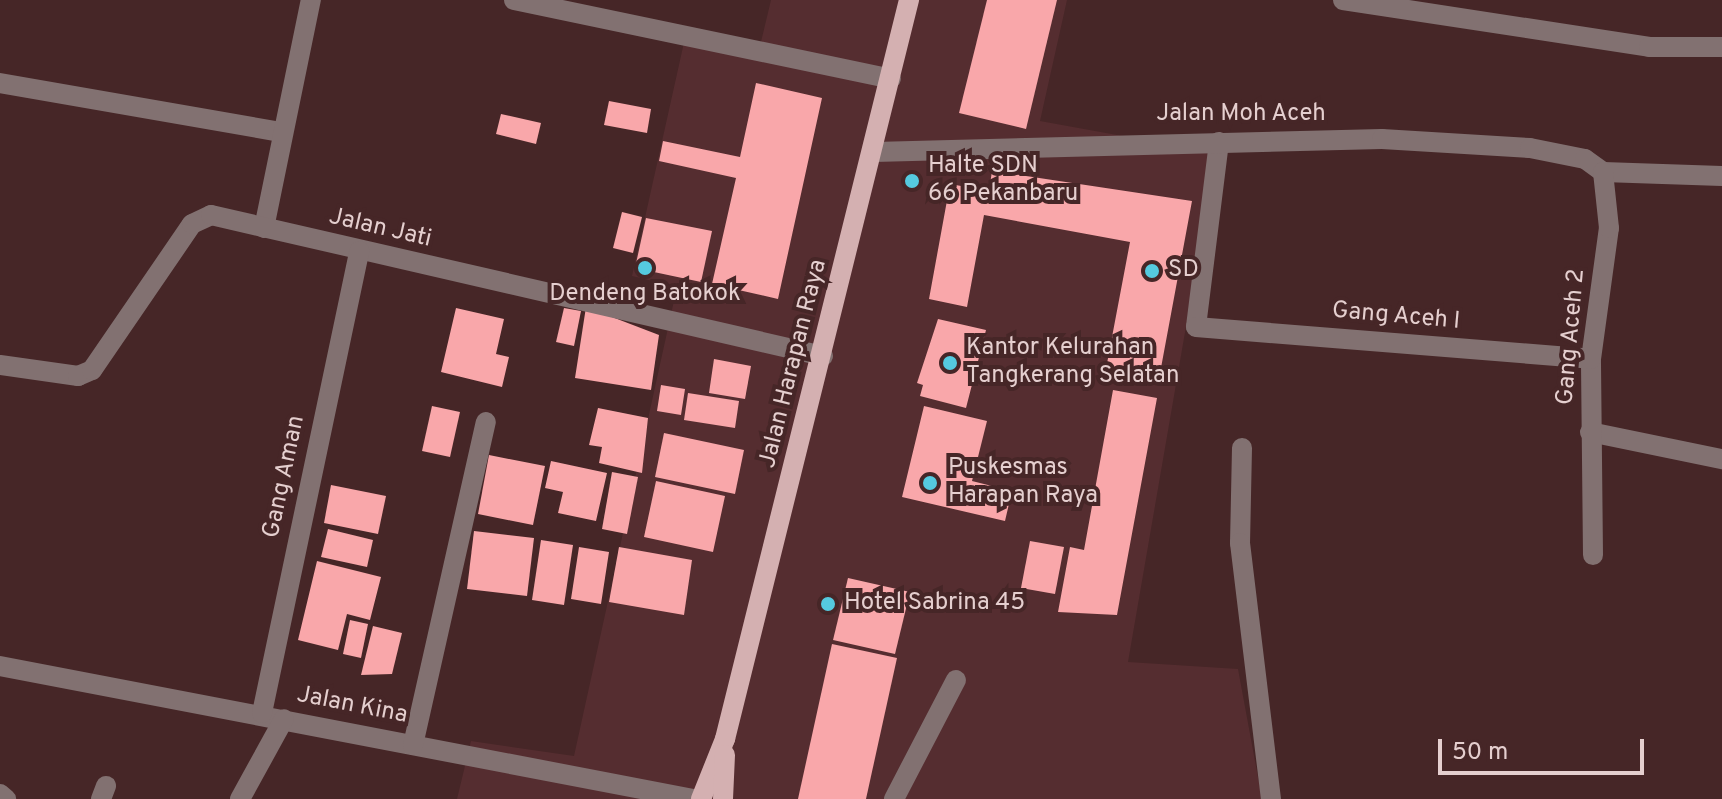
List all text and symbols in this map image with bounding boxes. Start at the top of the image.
street label: Jalan Moh Aceh [1156,101,1326,129]
place label: Halte SDN 66 Pekanbaru [928,153,1078,209]
marker: Halte SDN 66 Pekanbaru [903,172,921,190]
street label: Jalan Jati [326,203,434,255]
street label: Jalan Harapan Raya [754,257,834,471]
place label: SD [1168,257,1199,285]
marker: Dendeng Batokok [636,259,654,277]
marker: SD [1143,262,1161,280]
street label: Gang Aceh 2 [1552,267,1592,407]
place label: Dendeng Batokok [549,281,741,309]
street label: Gang Aceh I [1330,297,1462,337]
place label: Kantor Kelurahan Tangkerang Selatan [966,335,1179,391]
marker: Kantor Kelurahan Tangkerang Selatan [941,354,959,372]
street label: Gang Aman [258,413,312,541]
place label: Puskesmas Harapan Raya [948,455,1098,511]
marker: Puskesmas Harapan Raya [919,472,941,494]
place label: Hotel Sabrina 45 [844,590,1025,618]
marker: Hotel Sabrina 45 [819,595,837,613]
street label: Jalan Kina [294,681,410,731]
scale bar [1442,723,1648,773]
text: 50 m [1452,738,1508,768]

